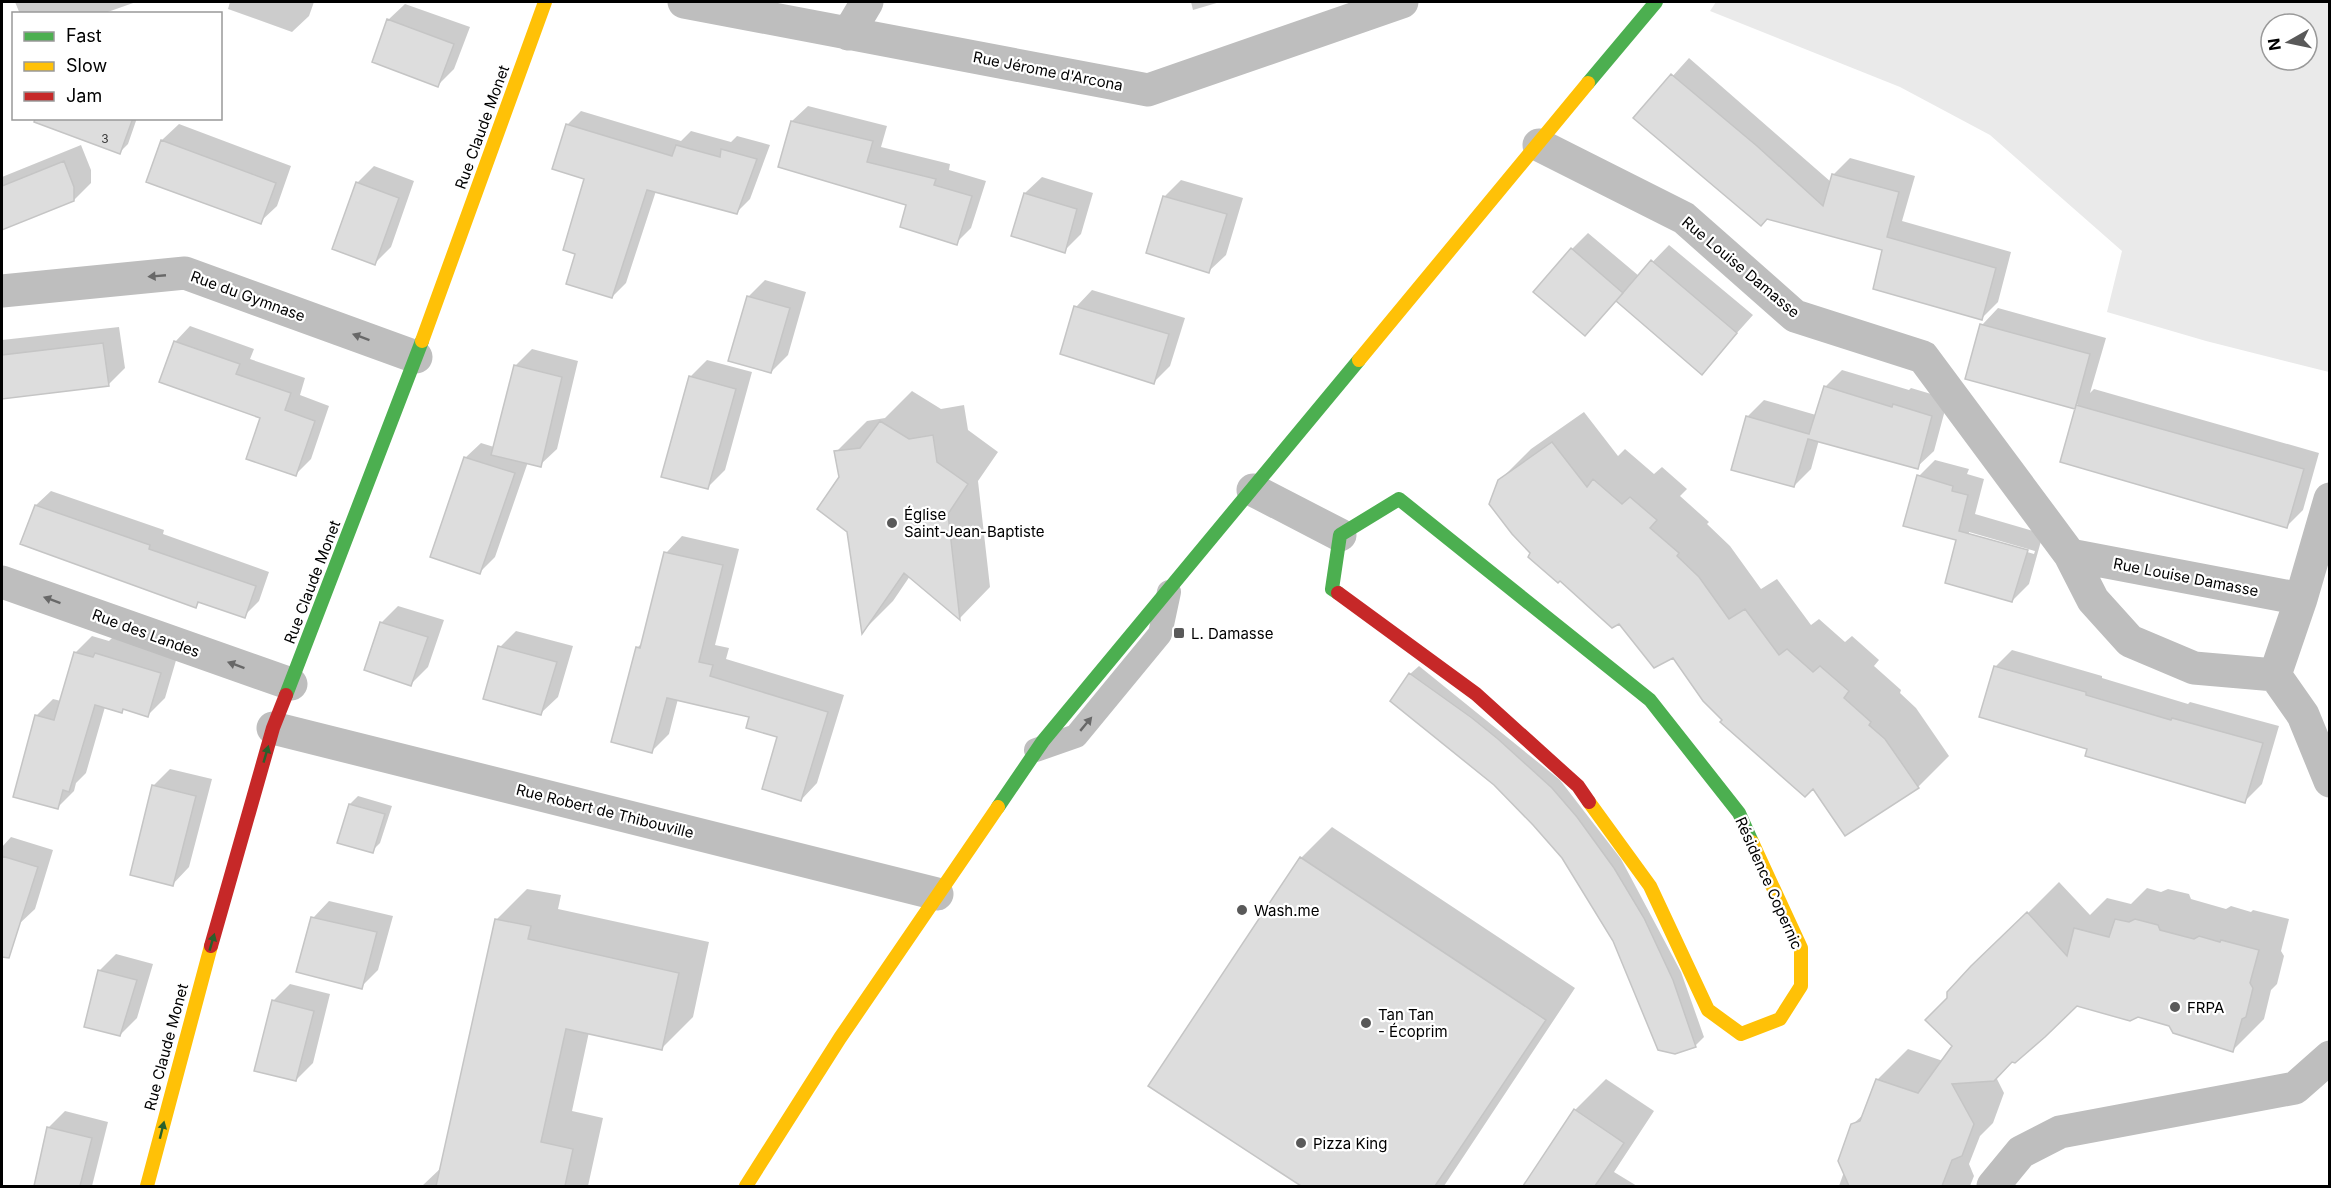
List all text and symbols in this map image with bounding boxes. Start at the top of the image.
legend [12,12,222,120]
north arrow [2259,12,2319,72]
text: Fast [66,25,102,46]
text: N [2263,37,2285,52]
street label: Rue Jérome d'Arcona [971,47,1125,95]
text: Slow [66,55,107,76]
street label: Rue Claude Monet [451,62,513,192]
text: Jam [66,85,102,106]
house number: 3 [101,131,109,146]
street label: Rue Louise Damasse [1678,212,1804,322]
street label: Rue du Gymnase [188,266,308,326]
one-way arrow [147,271,166,281]
one-way arrow [352,332,370,342]
place label: Église Saint-Jean-Baptiste [904,505,1044,541]
marker: Église Saint-Jean-Baptiste [885,516,899,530]
street label: Rue Claude Monet [280,518,344,646]
street label: Rue Louise Damasse [2112,554,2260,600]
one-way arrow [43,594,61,604]
street label: Rue des Landes [90,605,202,661]
place label: L. Damasse [1191,624,1273,643]
marker: L. Damasse [1172,626,1186,640]
one-way arrow [227,659,245,669]
one-way arrow [1079,717,1092,732]
one-way arrow [262,745,271,763]
street label: Rue Robert de Thibouville [514,780,696,842]
street label: Résidence Copernic [1731,814,1807,952]
place label: Wash.me [1254,901,1319,920]
marker: Wash.me [1235,903,1249,917]
one-way arrow [208,932,217,950]
street label: Rue Claude Monet [140,981,192,1113]
place label: FRPA [2187,998,2224,1017]
marker: FRPA [2168,1000,2182,1014]
place label: Tan Tan - Écoprim [1378,1005,1448,1041]
marker: Tan Tan - Écoprim [1359,1016,1373,1030]
one-way arrow [157,1121,167,1139]
place label: Pizza King [1313,1134,1387,1153]
marker: Pizza King [1294,1136,1308,1150]

